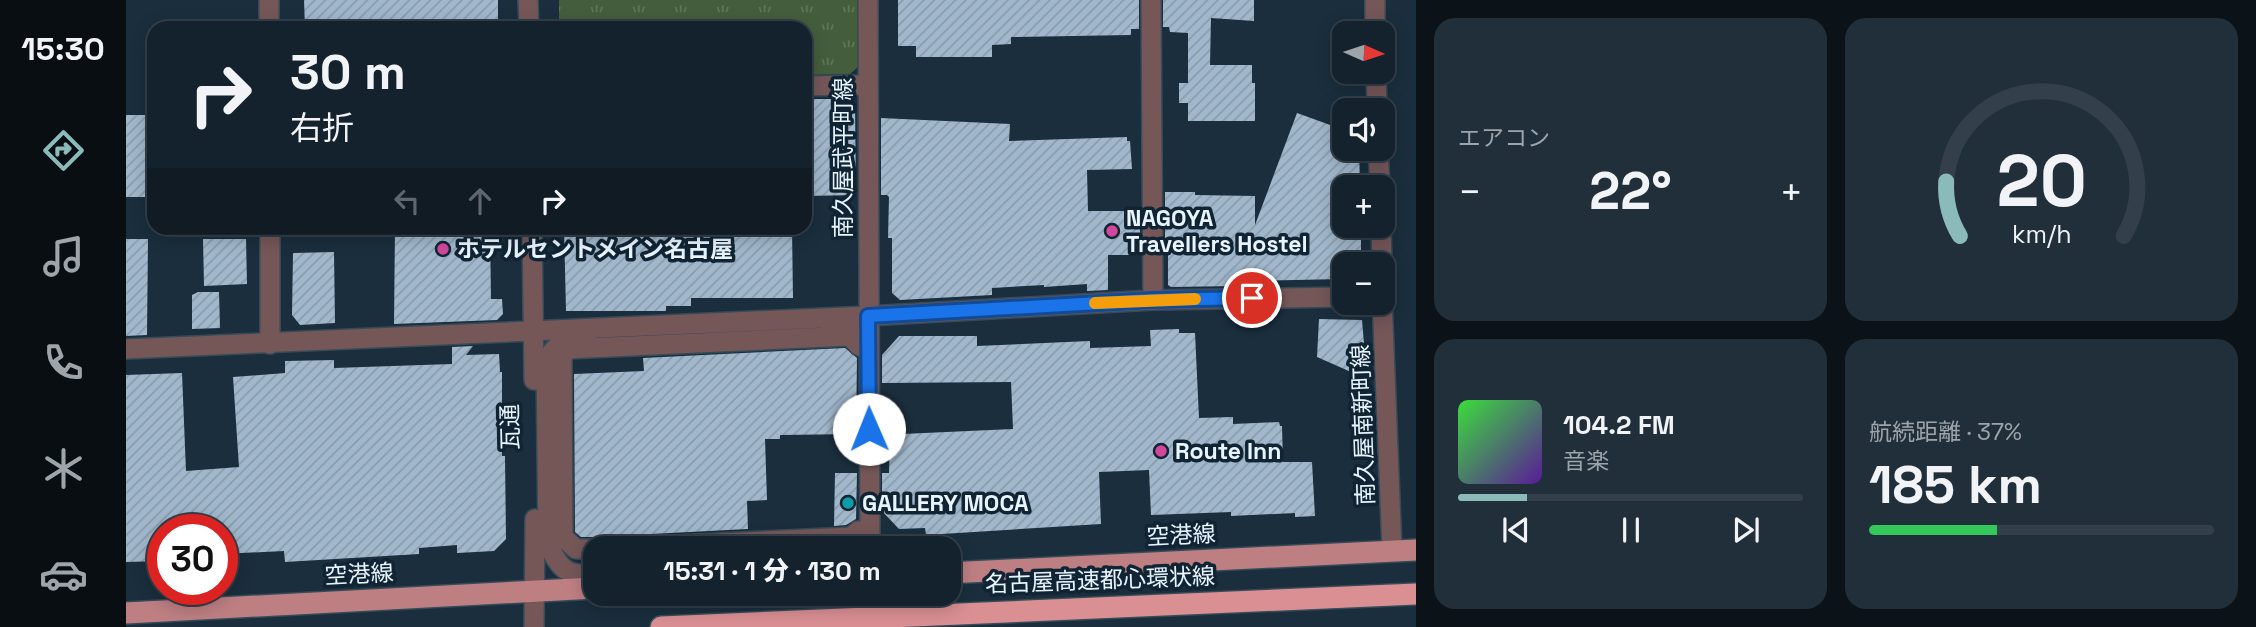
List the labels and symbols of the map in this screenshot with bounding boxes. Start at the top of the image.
north arrow [1332,21,1395,84]
street label: 南久屋武平町線 [828,78,858,239]
place label: NAGOYA Travellers Hostel [1126,203,1308,259]
marker: NAGOYA Travellers Hostel [1104,223,1120,239]
place label: ホテルセントメイン名古屋 [457,234,733,264]
marker: ホテルセントメイン名古屋 [435,241,451,257]
pin [1222,268,1282,328]
street label: 南久屋南新町線 [1345,344,1381,506]
position arrow [832,392,906,466]
street label: 瓦通 [495,404,525,450]
place label: Route Inn [1175,436,1281,466]
marker: Route Inn [1153,443,1169,459]
place label: GALLERY MOCA [862,488,1029,518]
marker: GALLERY MOCA [840,495,856,511]
speed limit sign: 30 [147,514,238,605]
street label: 空港線 [1146,518,1216,552]
street label: 空港線 [324,557,394,591]
street label: 名古屋高速都心環状線 [985,561,1215,599]

